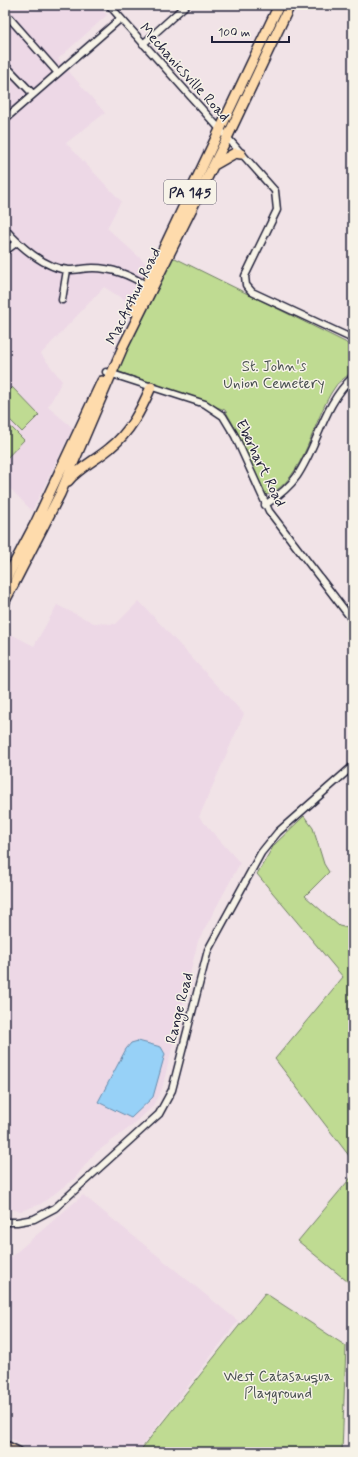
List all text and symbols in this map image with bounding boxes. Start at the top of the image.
scale bar [212,18,289,44]
street label: Mechanicsville Road [134,19,234,126]
text: 100 m [218,25,250,41]
road number: PA 145 [164,180,216,204]
street label: MacArthur Road [102,245,166,348]
park label: St. John's Union Cemetery [223,357,325,394]
street label: Eberhart Road [230,416,290,511]
street label: Range Road [161,971,199,1046]
park label: West Catasauqua Playground [224,1367,333,1404]

